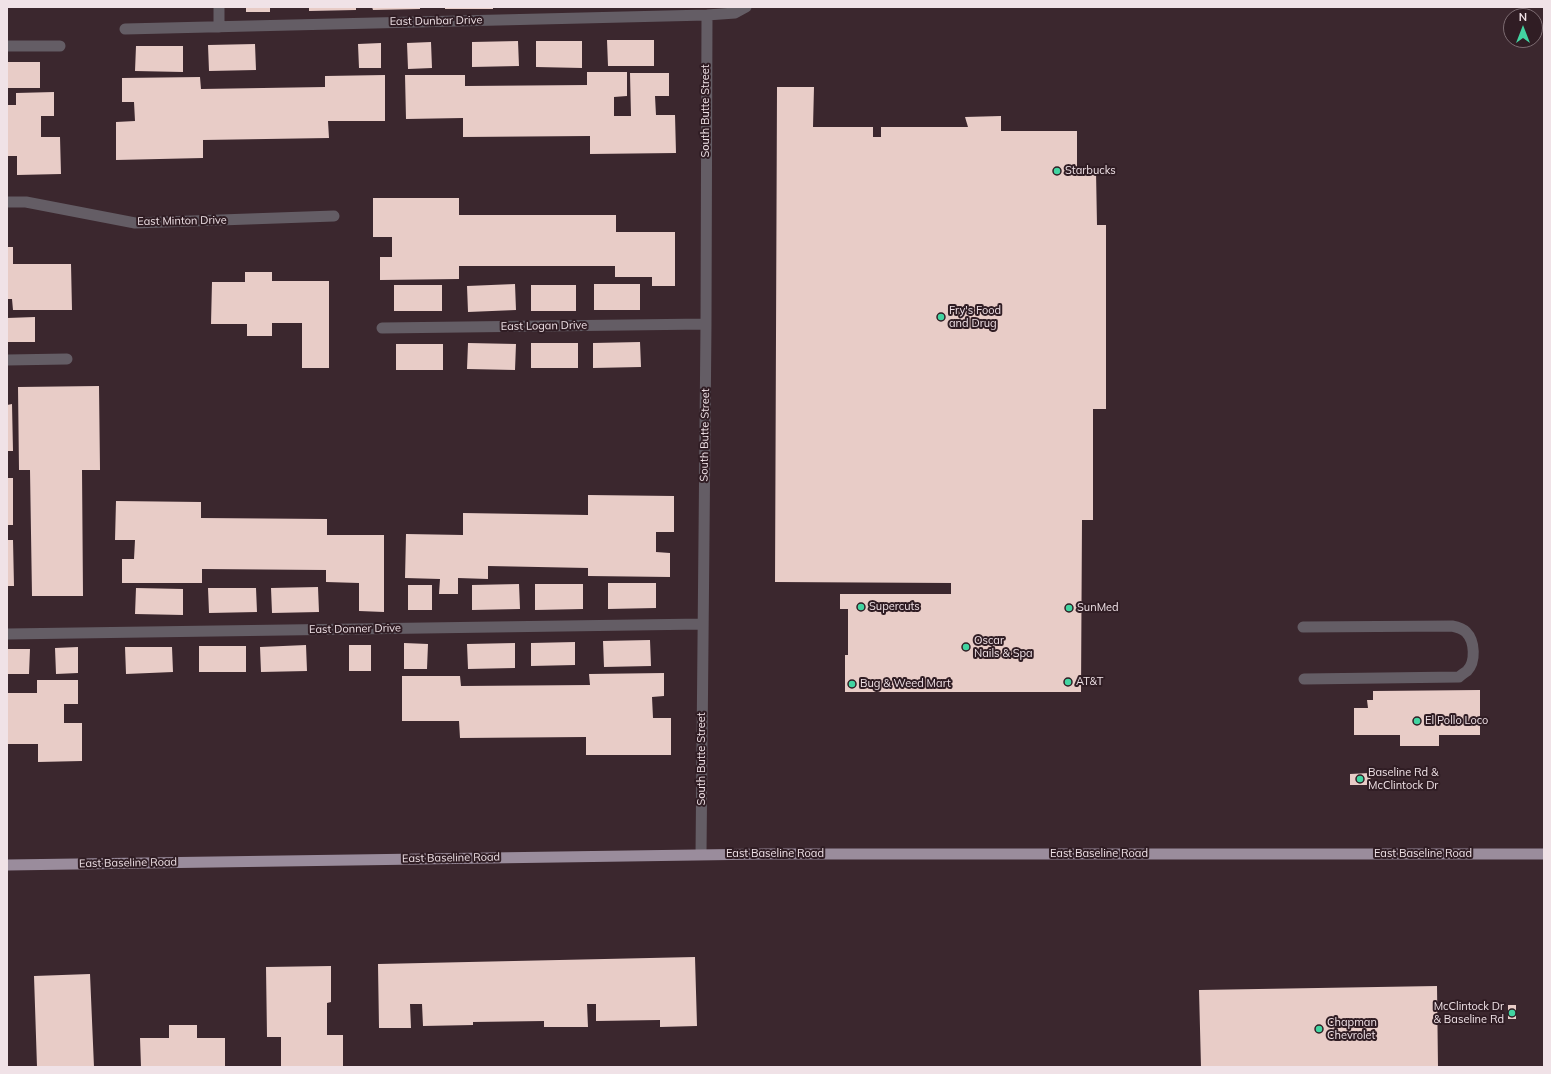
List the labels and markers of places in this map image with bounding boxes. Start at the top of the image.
place label: Starbucks [1065,164,1116,178]
marker: Starbucks [1052,166,1062,176]
place label: Fry's Food and Drug [949,304,1001,330]
marker: Fry's Food and Drug [936,312,946,322]
place label: Supercuts [869,600,920,614]
place label: SunMed [1077,601,1119,615]
marker: Supercuts [856,602,866,612]
marker: SunMed [1064,603,1074,613]
place label: Oscar Nails & Spa [974,634,1033,660]
marker: Oscar Nails & Spa [961,642,971,652]
place label: AT&T [1076,675,1103,689]
place label: Bug & Weed Mart [860,677,951,691]
marker: AT&T [1063,677,1073,687]
marker: Bug & Weed Mart [847,679,857,689]
place label: El Pollo Loco [1425,714,1488,728]
marker: El Pollo Loco [1412,716,1422,726]
place label: Baseline Rd & McClintock Dr [1368,766,1438,792]
marker: Baseline Rd & McClintock Dr [1355,774,1365,784]
place label: McClintock Dr & Baseline Rd [1434,1000,1504,1026]
marker: McClintock Dr & Baseline Rd [1507,1008,1517,1018]
place label: Chapman Chevrolet [1327,1016,1377,1042]
marker: Chapman Chevrolet [1314,1024,1324,1034]

